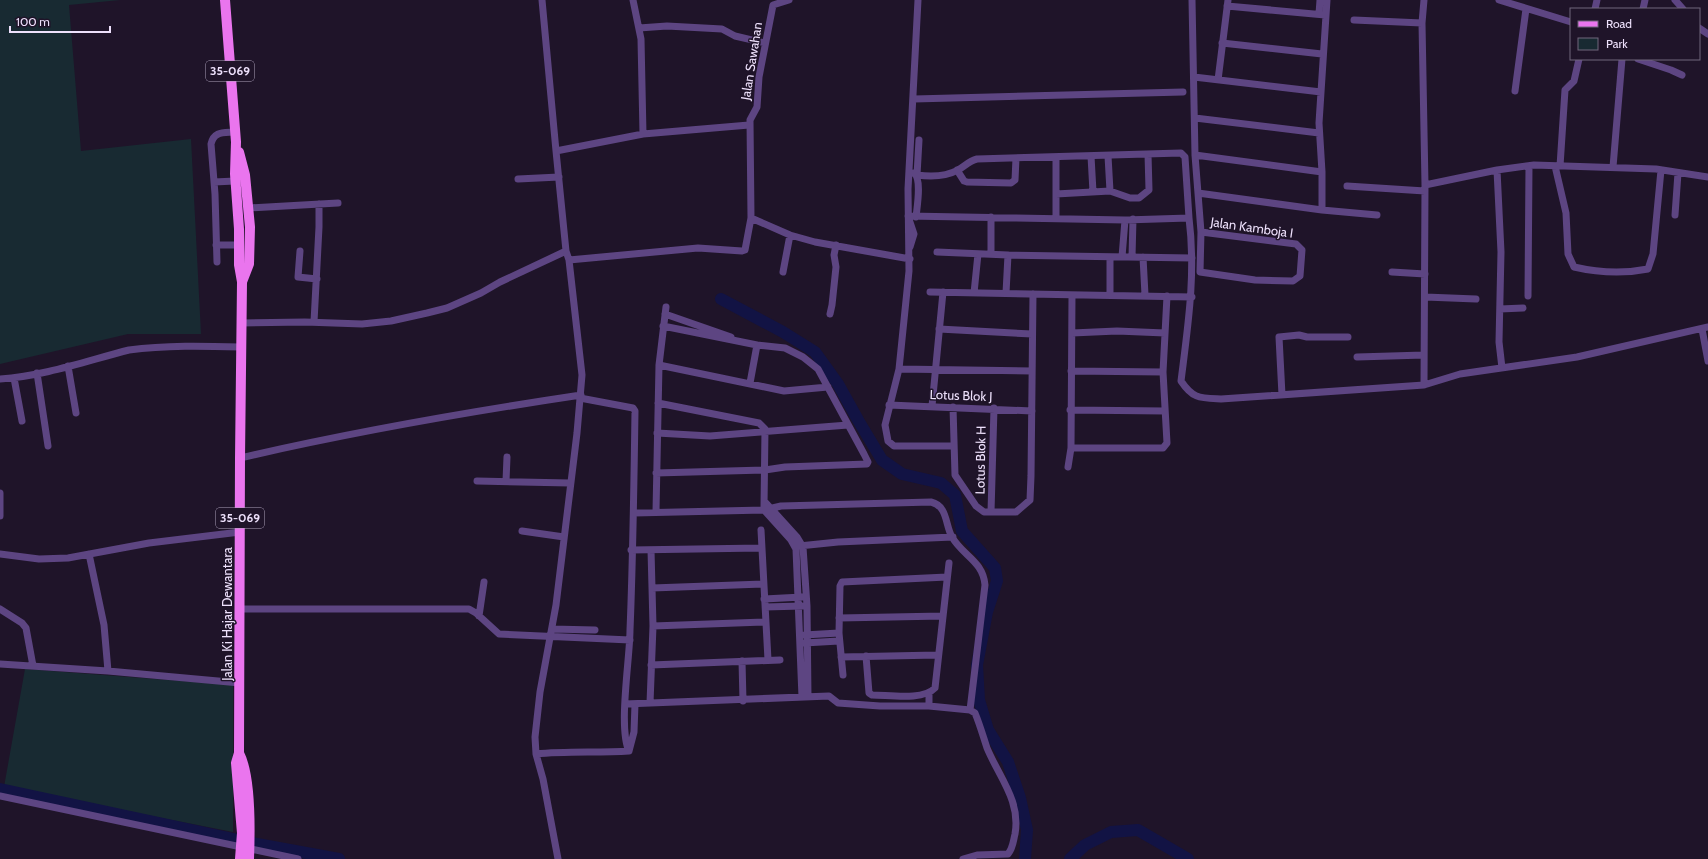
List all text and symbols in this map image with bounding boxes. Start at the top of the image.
scale bar [10,8,110,34]
legend [1570,8,1700,60]
text: 100 m [16,14,50,29]
text: Road [1606,16,1632,31]
street label: Jalan Sawahan [737,21,765,102]
text: Park [1606,36,1628,51]
road number: 35-069 [206,61,254,81]
street label: Jalan Kamboja I [1208,213,1294,242]
street label: Lotus Blok J [929,386,993,404]
street label: Lotus Blok H [971,426,989,494]
road number: 35-069 [216,508,264,528]
street label: Jalan Ki Hajar Dewantara [219,547,236,682]

